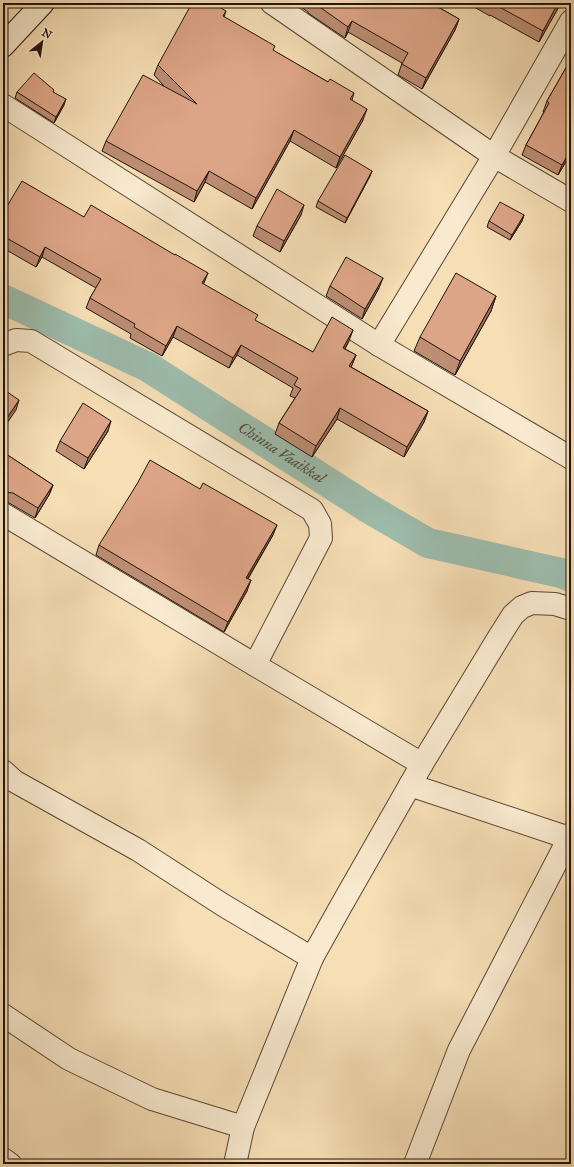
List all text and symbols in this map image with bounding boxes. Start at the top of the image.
north arrow [22,22,62,62]
text: N [39,26,55,42]
water label: Chinna Vaaikkal [235,418,330,488]

